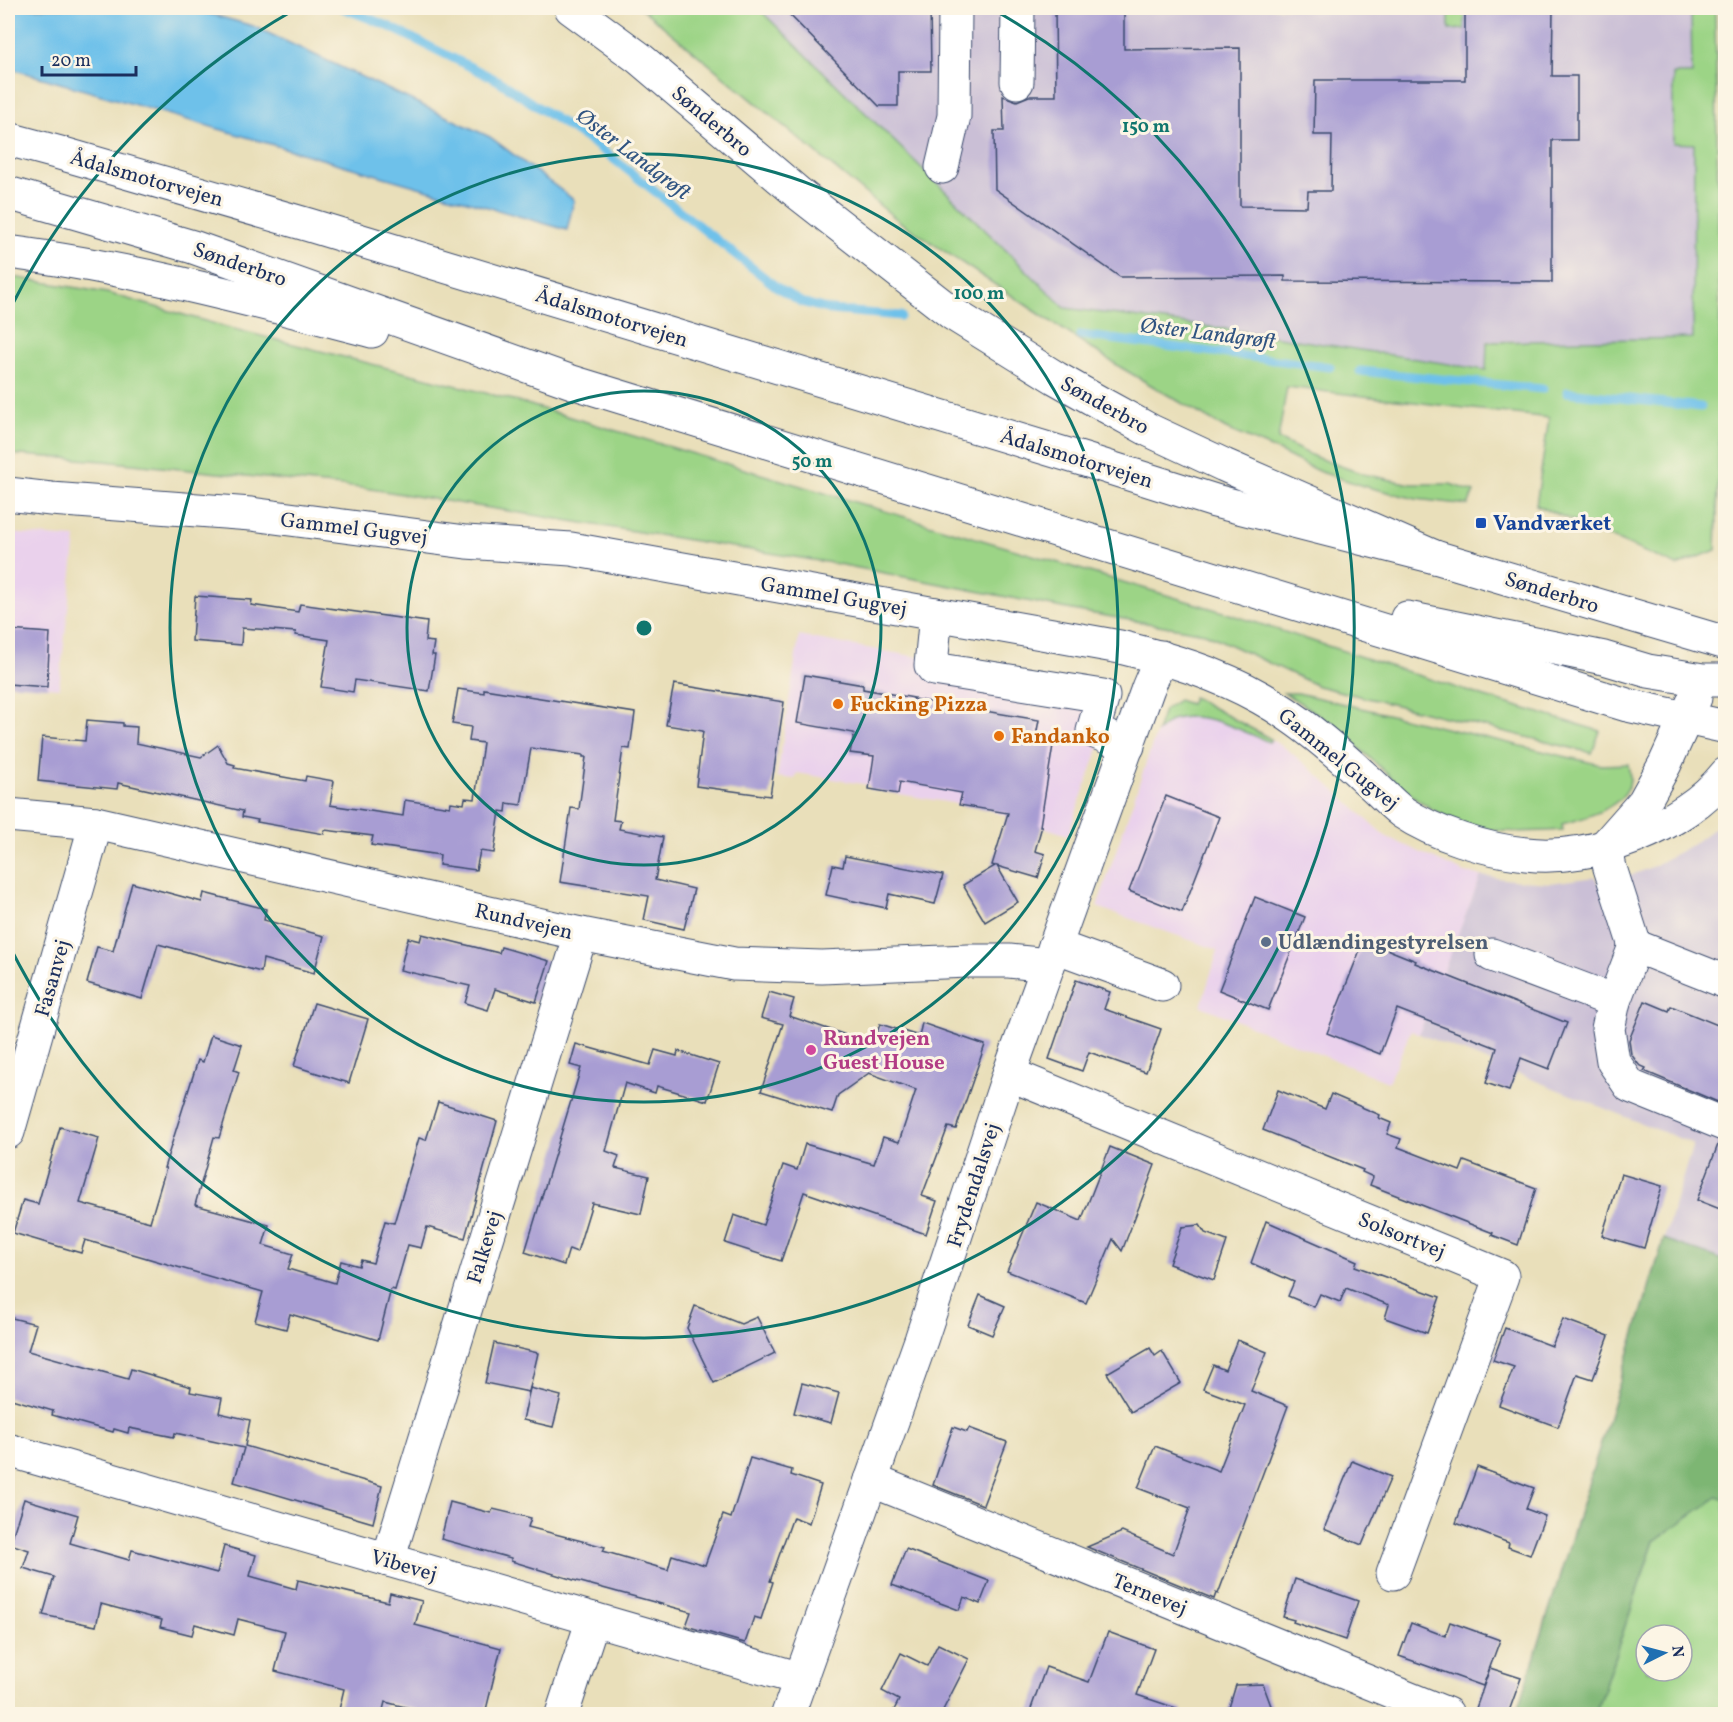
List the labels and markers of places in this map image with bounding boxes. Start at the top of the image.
place label: Vandværket [1493,510,1611,539]
marker: Vandværket [1474,516,1488,530]
centre of rings [634,618,654,638]
place label: Fucking Pizza [850,691,987,720]
marker: Fucking Pizza [831,697,845,711]
place label: Fandanko [1011,723,1110,752]
marker: Fandanko [992,729,1006,743]
place label: Udlændingestyrelsen [1278,929,1489,958]
marker: Udlændingestyrelsen [1259,935,1273,949]
place label: Rundvejen Guest House [823,1025,945,1078]
marker: Rundvejen Guest House [804,1043,818,1057]

